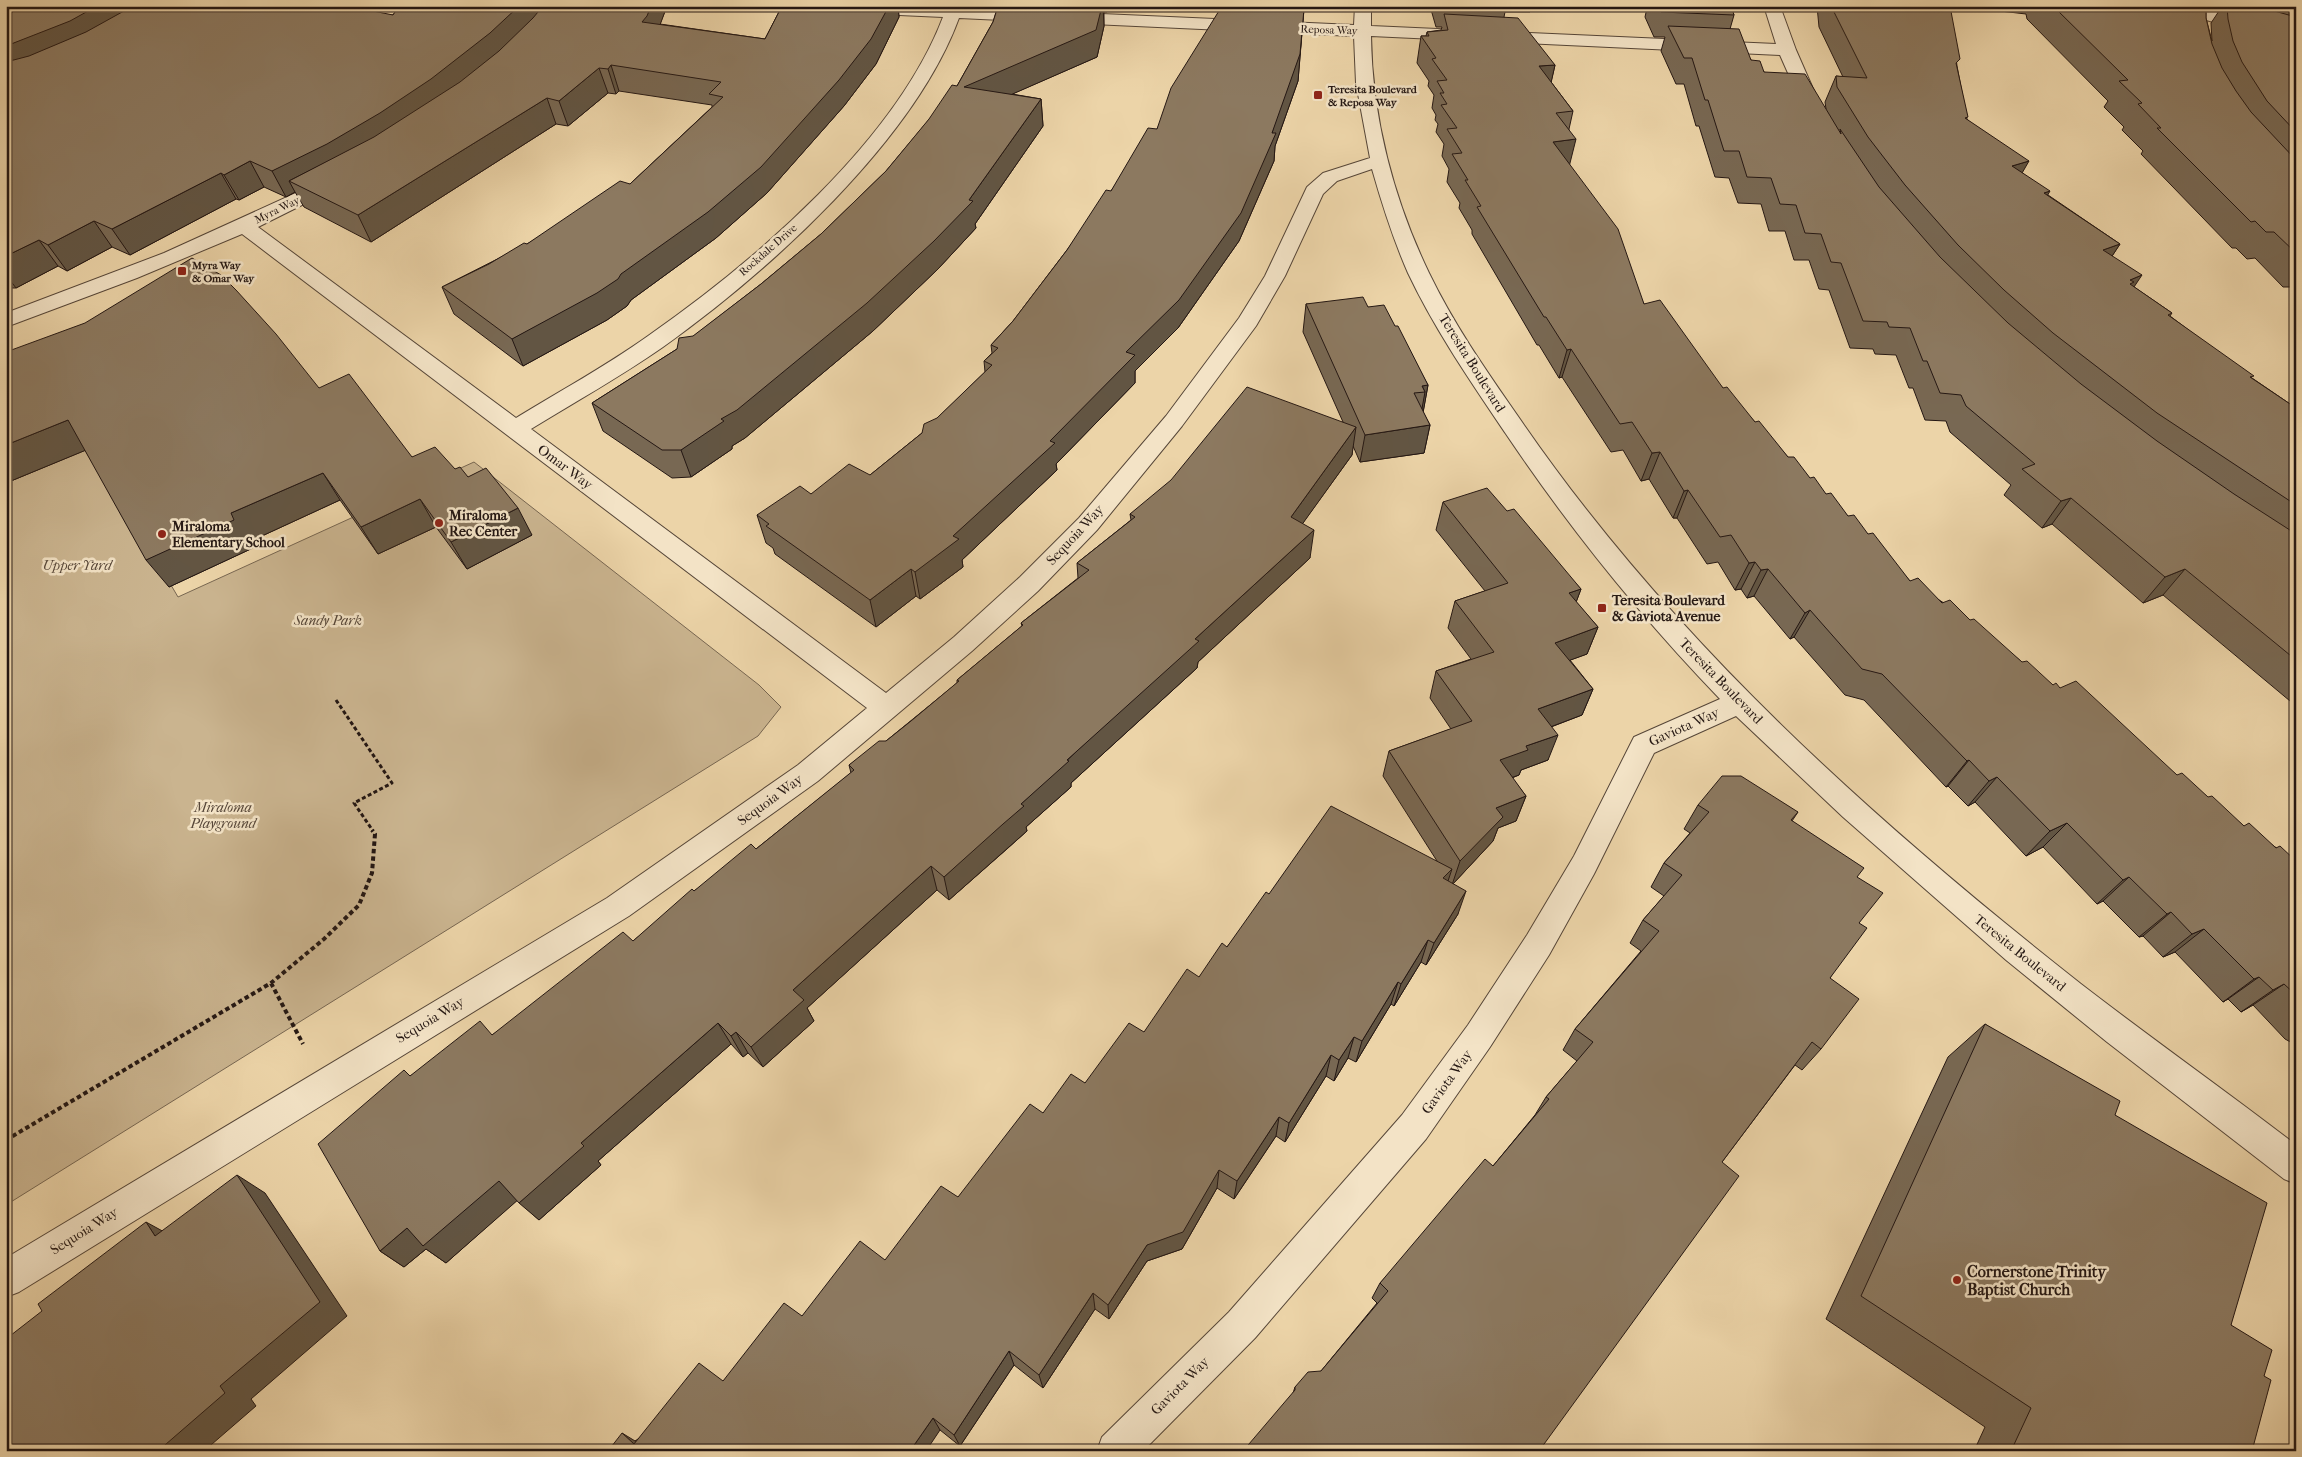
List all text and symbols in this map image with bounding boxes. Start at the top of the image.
street label: Reposa Way [1300,23,1359,38]
place label: Teresita Boulevard & Reposa Way [1327,83,1418,109]
marker: Teresita Boulevard & Reposa Way [1312,89,1324,101]
street label: Myra Way [252,193,303,227]
street label: Rockdale Drive [736,221,800,279]
place label: Myra Way & Omar Way [191,259,255,285]
marker: Myra Way & Omar Way [176,265,188,277]
street label: Teresita Boulevard [1435,311,1509,416]
street label: Omar Way [534,441,596,494]
street label: Sequoia Way [1043,501,1108,569]
place label: Miraloma Rec Center [448,507,518,540]
marker: Miraloma Rec Center [433,517,445,529]
place label: Miraloma Elementary School [171,518,285,551]
marker: Miraloma Elementary School [156,528,168,540]
park label: Upper Yard [43,557,113,574]
place label: Teresita Boulevard & Gaviota Avenue [1611,592,1726,625]
marker: Teresita Boulevard & Gaviota Avenue [1596,602,1608,614]
park label: Sandy Park [293,612,362,629]
street label: Teresita Boulevard [1676,634,1767,728]
street label: Gaviota Way [1646,704,1722,750]
street label: Sequoia Way [734,770,806,829]
park label: Miraloma Playground [189,799,258,832]
street label: Teresita Boulevard [1971,911,2070,995]
street label: Sequoia Way [393,993,468,1047]
street label: Gaviota Way [1418,1046,1476,1117]
street label: Sequoia Way [47,1203,121,1258]
place label: Cornerstone Trinity Baptist Church [1967,1262,2108,1300]
marker: Cornerstone Trinity Baptist Church [1951,1274,1963,1286]
street label: Gaviota Way [1147,1353,1213,1419]

